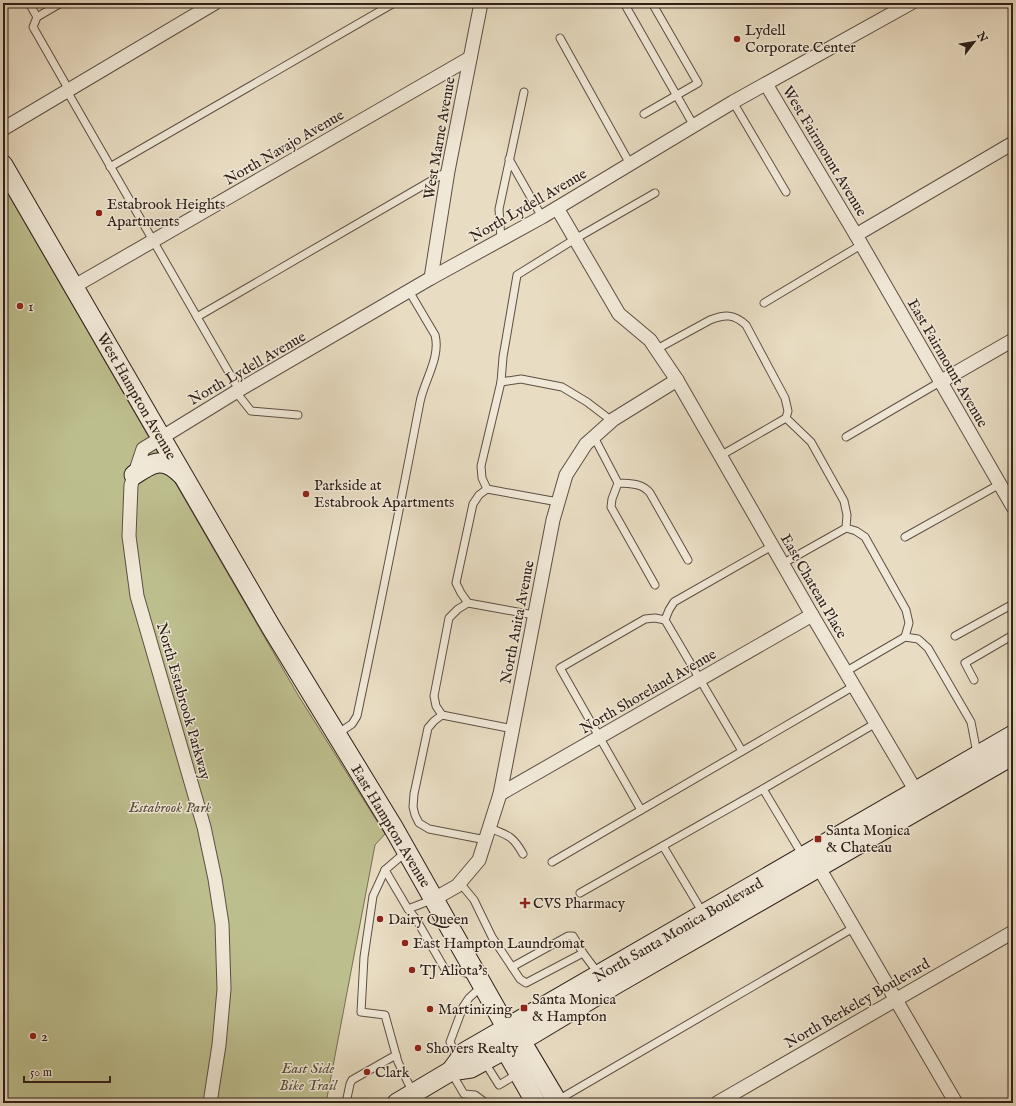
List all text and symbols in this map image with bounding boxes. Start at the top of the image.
place label: Lydell Corporate Center [745,21,856,57]
north arrow [954,22,994,62]
text: N [973,29,990,45]
marker: Lydell Corporate Center [732,34,742,44]
street label: West Marne Avenue [419,75,460,201]
street label: West Fairmount Avenue [778,83,871,220]
street label: North Navajo Avenue [221,105,348,189]
street label: North Lydell Avenue [466,164,590,247]
place label: Estabrook Heights Apartments [106,195,225,231]
marker: Estabrook Heights Apartments [94,208,104,218]
street label: East Fairmount Avenue [903,296,992,431]
place label: 1 [28,297,34,316]
marker: 1 [15,301,25,311]
street label: North Lydell Avenue [185,327,309,410]
street label: West Hampton Avenue [92,329,181,463]
place label: Parkside at Estabrook Apartments [314,476,454,512]
marker: Parkside at Estabrook Apartments [301,489,311,499]
street label: East Chateau Place [776,530,851,642]
street label: North Anita Avenue [496,559,539,685]
street label: North Estabrook Parkway [152,620,215,783]
street label: North Shoreland Avenue [577,645,720,738]
street label: East Hampton Avenue [346,761,435,891]
park label: Estabrook Park [128,798,211,817]
place label: Santa Monica & Chateau [826,821,910,857]
marker: Santa Monica & Chateau [813,834,823,844]
street label: North Santa Monica Boulevard [590,873,767,987]
place label: CVS Pharmacy [533,894,626,913]
marker: CVS Pharmacy [520,898,530,908]
place label: Dairy Queen [388,910,469,929]
marker: Dairy Queen [375,914,385,924]
place label: East Hampton Laundromat [413,934,585,953]
marker: East Hampton Laundromat [400,938,410,948]
street label: North Berkeley Boulevard [781,954,934,1053]
place label: TJ Aliota's [420,961,488,980]
marker: TJ Aliota's [407,965,417,975]
place label: Santa Monica & Hampton [532,990,616,1026]
place label: Martinizing [438,1000,513,1019]
marker: Santa Monica & Hampton [519,1003,529,1013]
marker: Martinizing [425,1004,435,1014]
place label: 2 [41,1027,48,1046]
marker: 2 [28,1031,38,1041]
place label: Shovers Realty [426,1039,519,1058]
marker: Shovers Realty [413,1043,423,1053]
scale bar [24,1058,110,1084]
park label: East Side Bike Trail [279,1059,338,1095]
place label: Clark [375,1063,411,1082]
text: 50 m [30,1065,52,1080]
marker: Clark [362,1067,372,1077]

